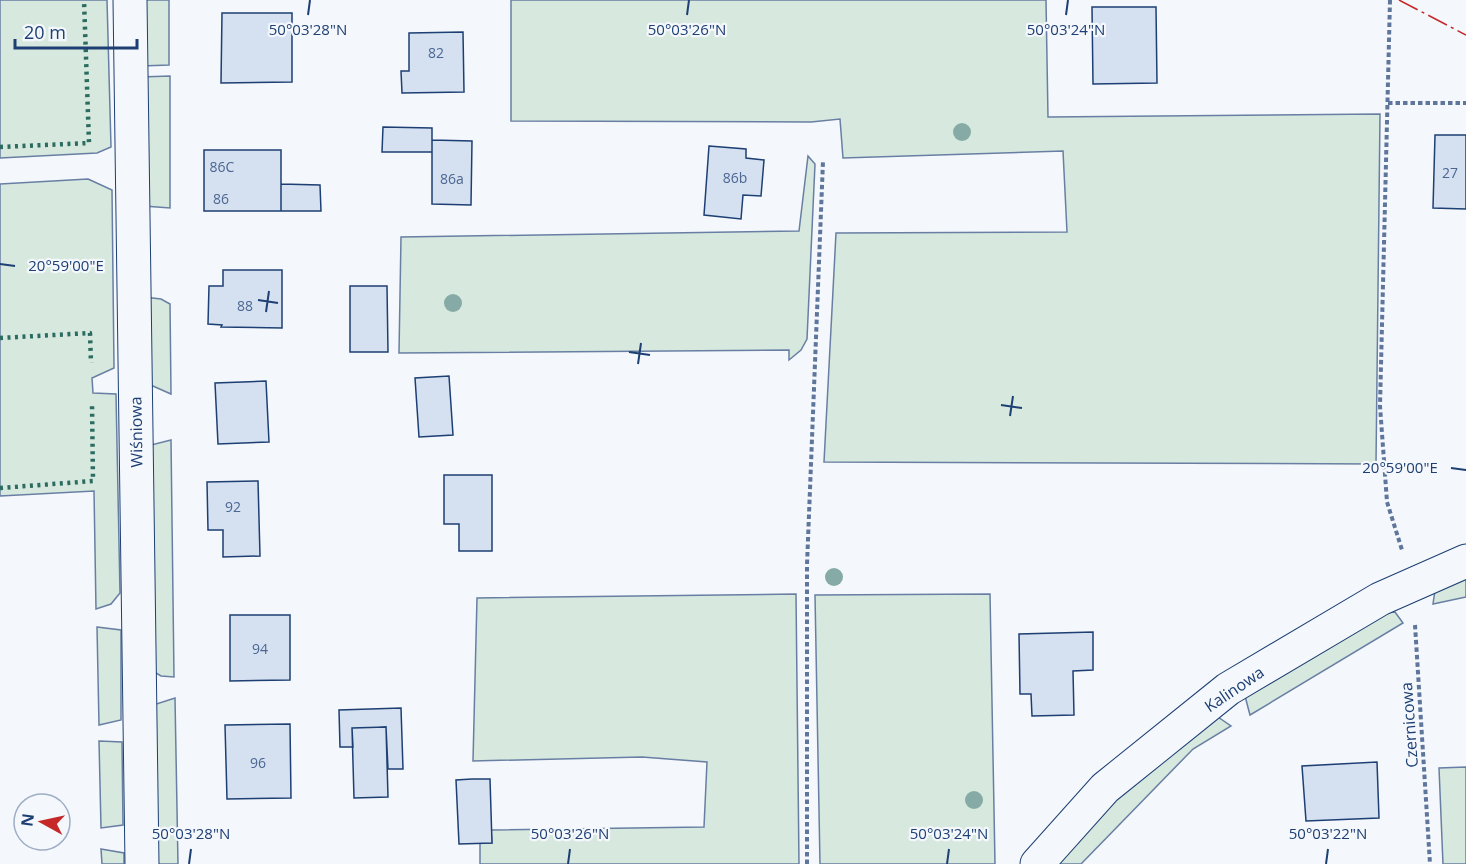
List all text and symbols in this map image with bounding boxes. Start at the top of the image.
scale bar [15,12,136,50]
text: 50°03'28"N [269,19,347,39]
text: 50°03'26"N [648,19,726,39]
text: 50°03'24"N [1027,19,1105,39]
text: 20 m [24,20,66,44]
house number: 82 [428,43,444,62]
house number: 86C [210,157,235,176]
house number: 27 [1442,163,1458,182]
house number: 86b [723,168,747,187]
house number: 86a [440,169,464,188]
house number: 86 [213,189,229,208]
text: 20°59'00"E [28,255,104,275]
house number: 88 [237,296,253,315]
street label: Wiśniowa [124,396,148,468]
text: 20°59'00"E [1362,457,1438,477]
house number: 92 [225,497,241,516]
house number: 94 [252,639,268,658]
street label: Kalinowa [1200,661,1268,717]
street label: Czernicowa [1395,682,1423,768]
house number: 96 [250,753,266,772]
north arrow [12,792,72,852]
text: N [15,812,39,828]
text: 50°03'28"N [152,823,230,843]
text: 50°03'26"N [531,823,609,843]
text: 50°03'24"N [910,823,988,843]
text: 50°03'22"N [1289,823,1367,843]

